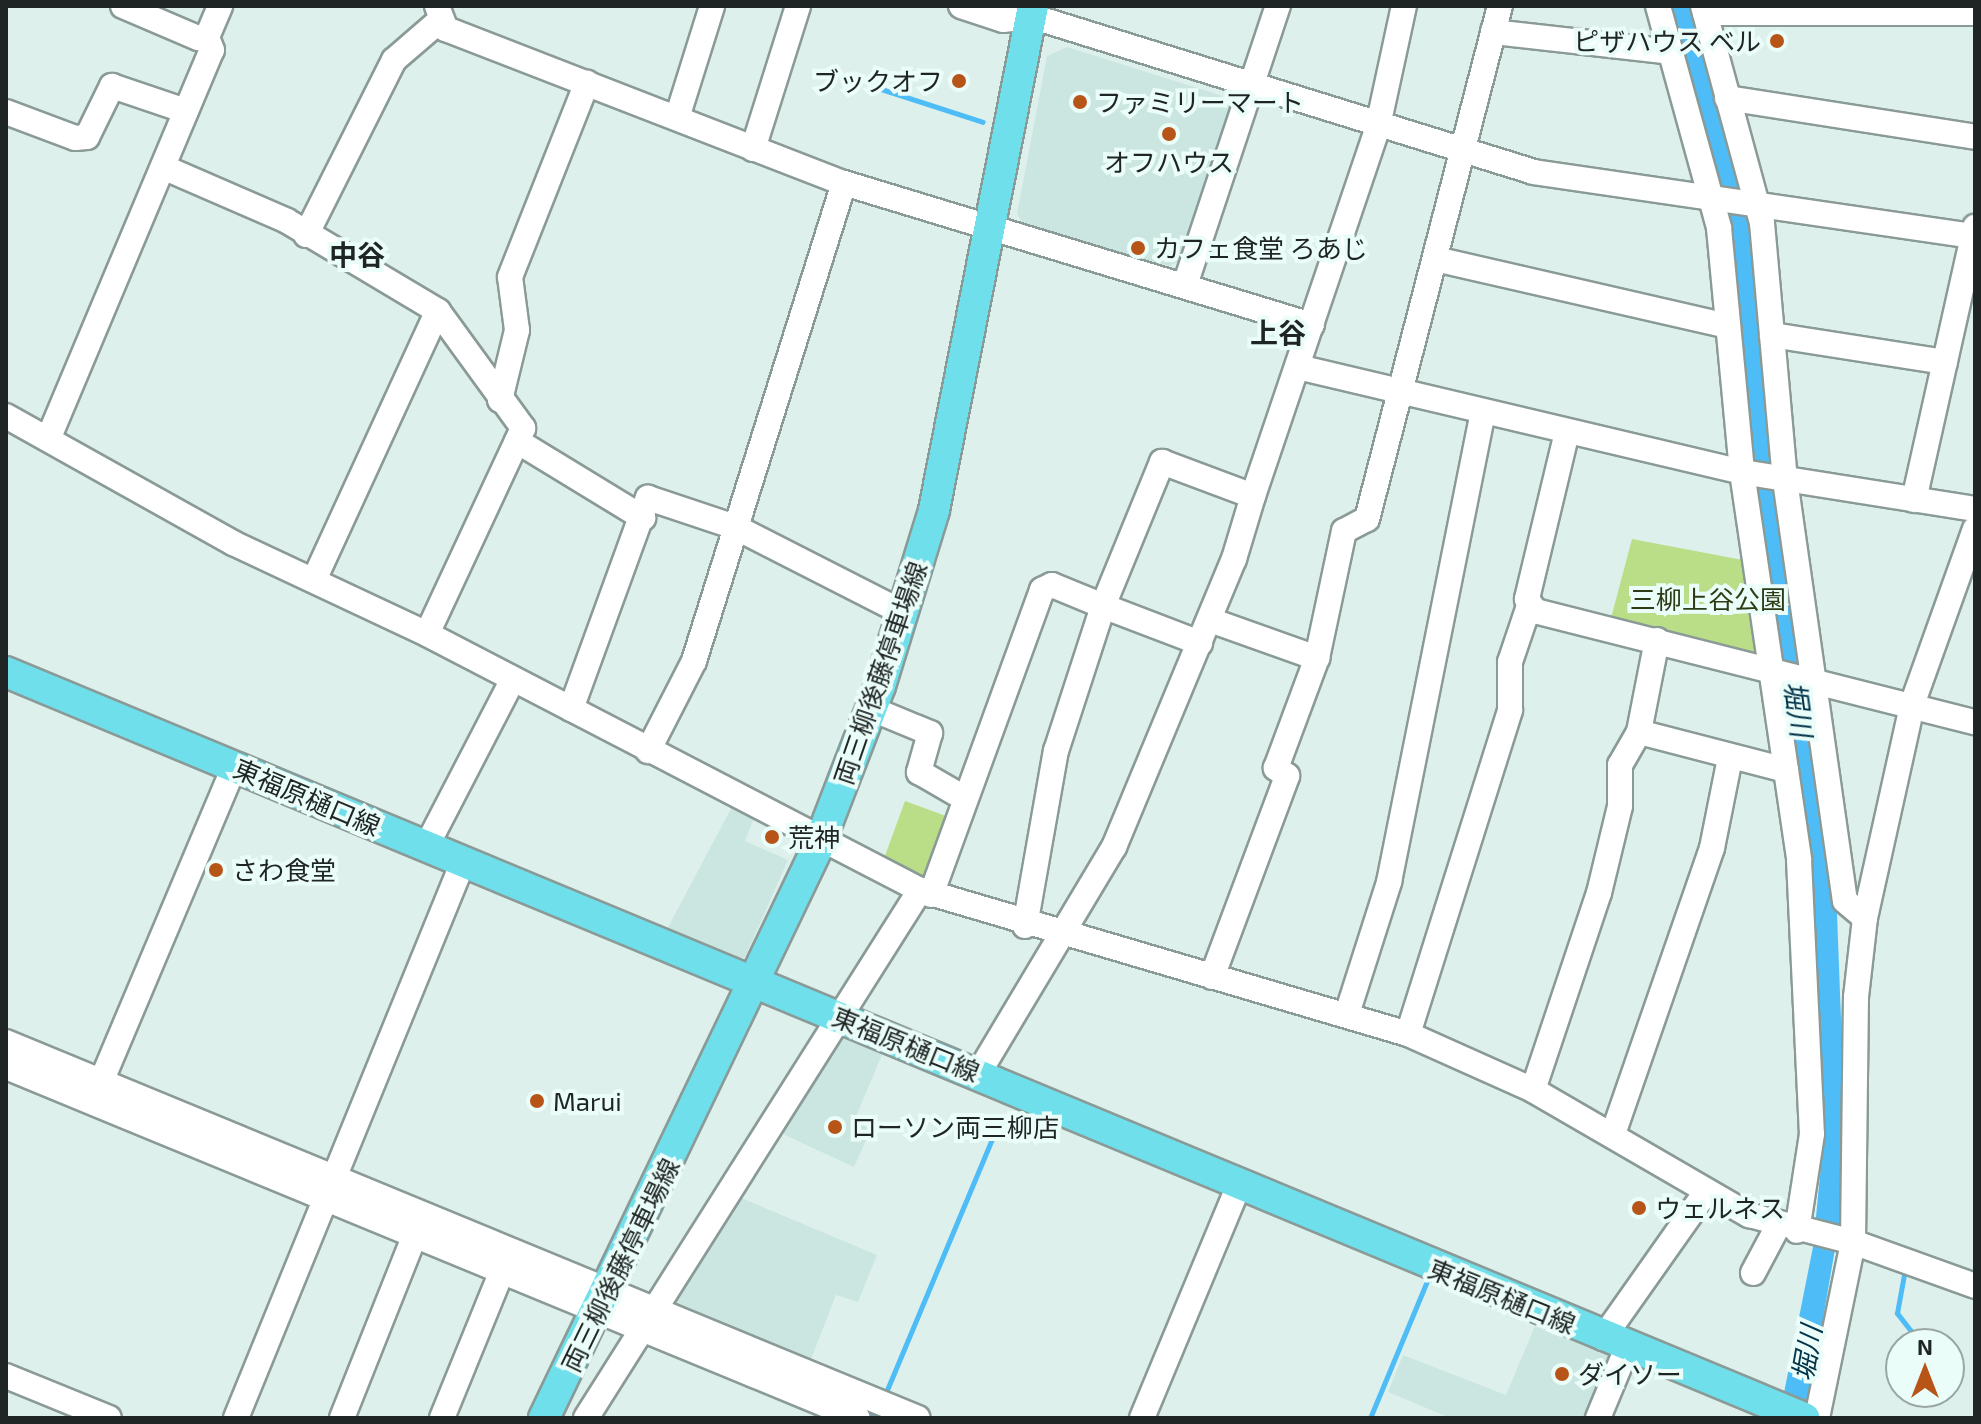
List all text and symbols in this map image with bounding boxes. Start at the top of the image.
place label: ピザハウス ベル [1573,25,1761,57]
marker: ピザハウス ベル [1768,32,1786,50]
place label: ブックオフ [813,65,943,97]
marker: ブックオフ [950,72,968,90]
place label: ファミリーマート [1096,86,1304,118]
marker: ファミリーマート [1071,93,1089,111]
marker: オフハウス [1160,125,1178,143]
place label: オフハウス [1104,146,1234,178]
place label: カフェ食堂 ろあじ [1154,232,1368,264]
district label: 中谷 [329,237,385,271]
marker: カフェ食堂 ろあじ [1129,239,1147,257]
district label: 上谷 [1250,315,1306,349]
street label: 両三柳後藤停車場線 [827,557,933,789]
park label: 三柳上谷公園 [1630,583,1786,615]
water label: 堀川 [1778,679,1820,739]
street label: 東福原樋口線 [229,752,385,842]
place label: 荒神 [788,821,840,853]
marker: 荒神 [763,828,781,846]
place label: さわ食堂 [232,854,336,886]
marker: さわ食堂 [207,861,225,879]
street label: 東福原樋口線 [828,1000,984,1088]
place label: Marui [553,1085,622,1117]
marker: Marui [528,1092,546,1110]
place label: ローソン両三柳店 [851,1111,1059,1143]
marker: ローソン両三柳店 [826,1118,844,1136]
street label: 両三柳後藤停車場線 [555,1153,685,1377]
place label: ウェルネス [1655,1192,1785,1224]
marker: ウェルネス [1630,1199,1648,1217]
street label: 東福原樋口線 [1424,1252,1580,1340]
water label: 堀川 [1785,1323,1827,1383]
north arrow [1885,1328,1965,1408]
text: N [1917,1333,1933,1359]
place label: ダイソー [1578,1358,1682,1390]
marker: ダイソー [1553,1365,1571,1383]

